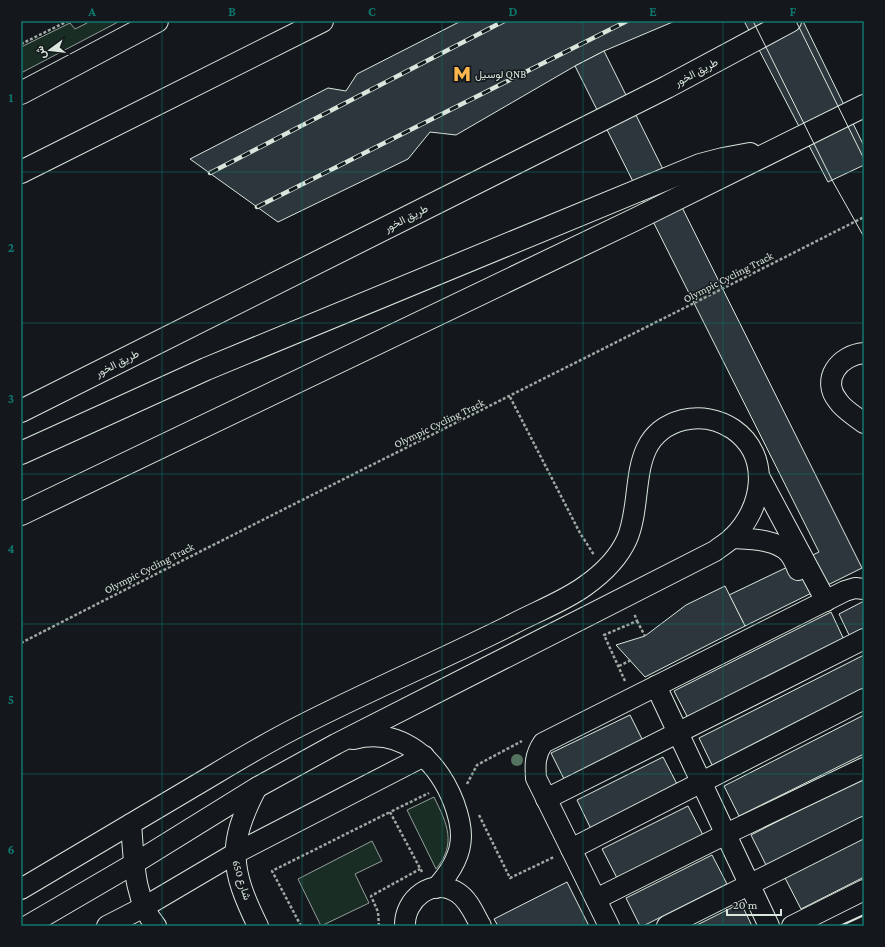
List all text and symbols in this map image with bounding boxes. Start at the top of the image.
text: A [87,4,96,19]
text: B [228,4,236,19]
text: C [368,4,376,19]
text: D [509,4,518,19]
text: E [649,4,657,19]
text: F [790,4,797,19]
north arrow [30,30,70,70]
text: ش [33,44,49,61]
street label: طريق الخور [671,56,720,90]
metro station icon: لوسيل QNB [452,64,472,84]
place label: لوسيل QNB [475,68,526,81]
text: 1 [9,90,14,105]
street label: طريق الخور [381,202,430,235]
text: 2 [8,240,15,255]
street label: Olympic Cycling Track [681,249,776,306]
street label: طريق الخور [92,347,141,380]
text: 3 [8,391,14,406]
street label: Olympic Cycling Track [392,396,487,451]
street label: Olympic Cycling Track [102,540,197,597]
text: 4 [7,541,15,556]
text: 5 [8,692,14,707]
text: 6 [7,842,15,857]
street label: شارع 650 [228,859,254,902]
scale bar [727,891,781,917]
text: 20 m [733,898,758,912]

